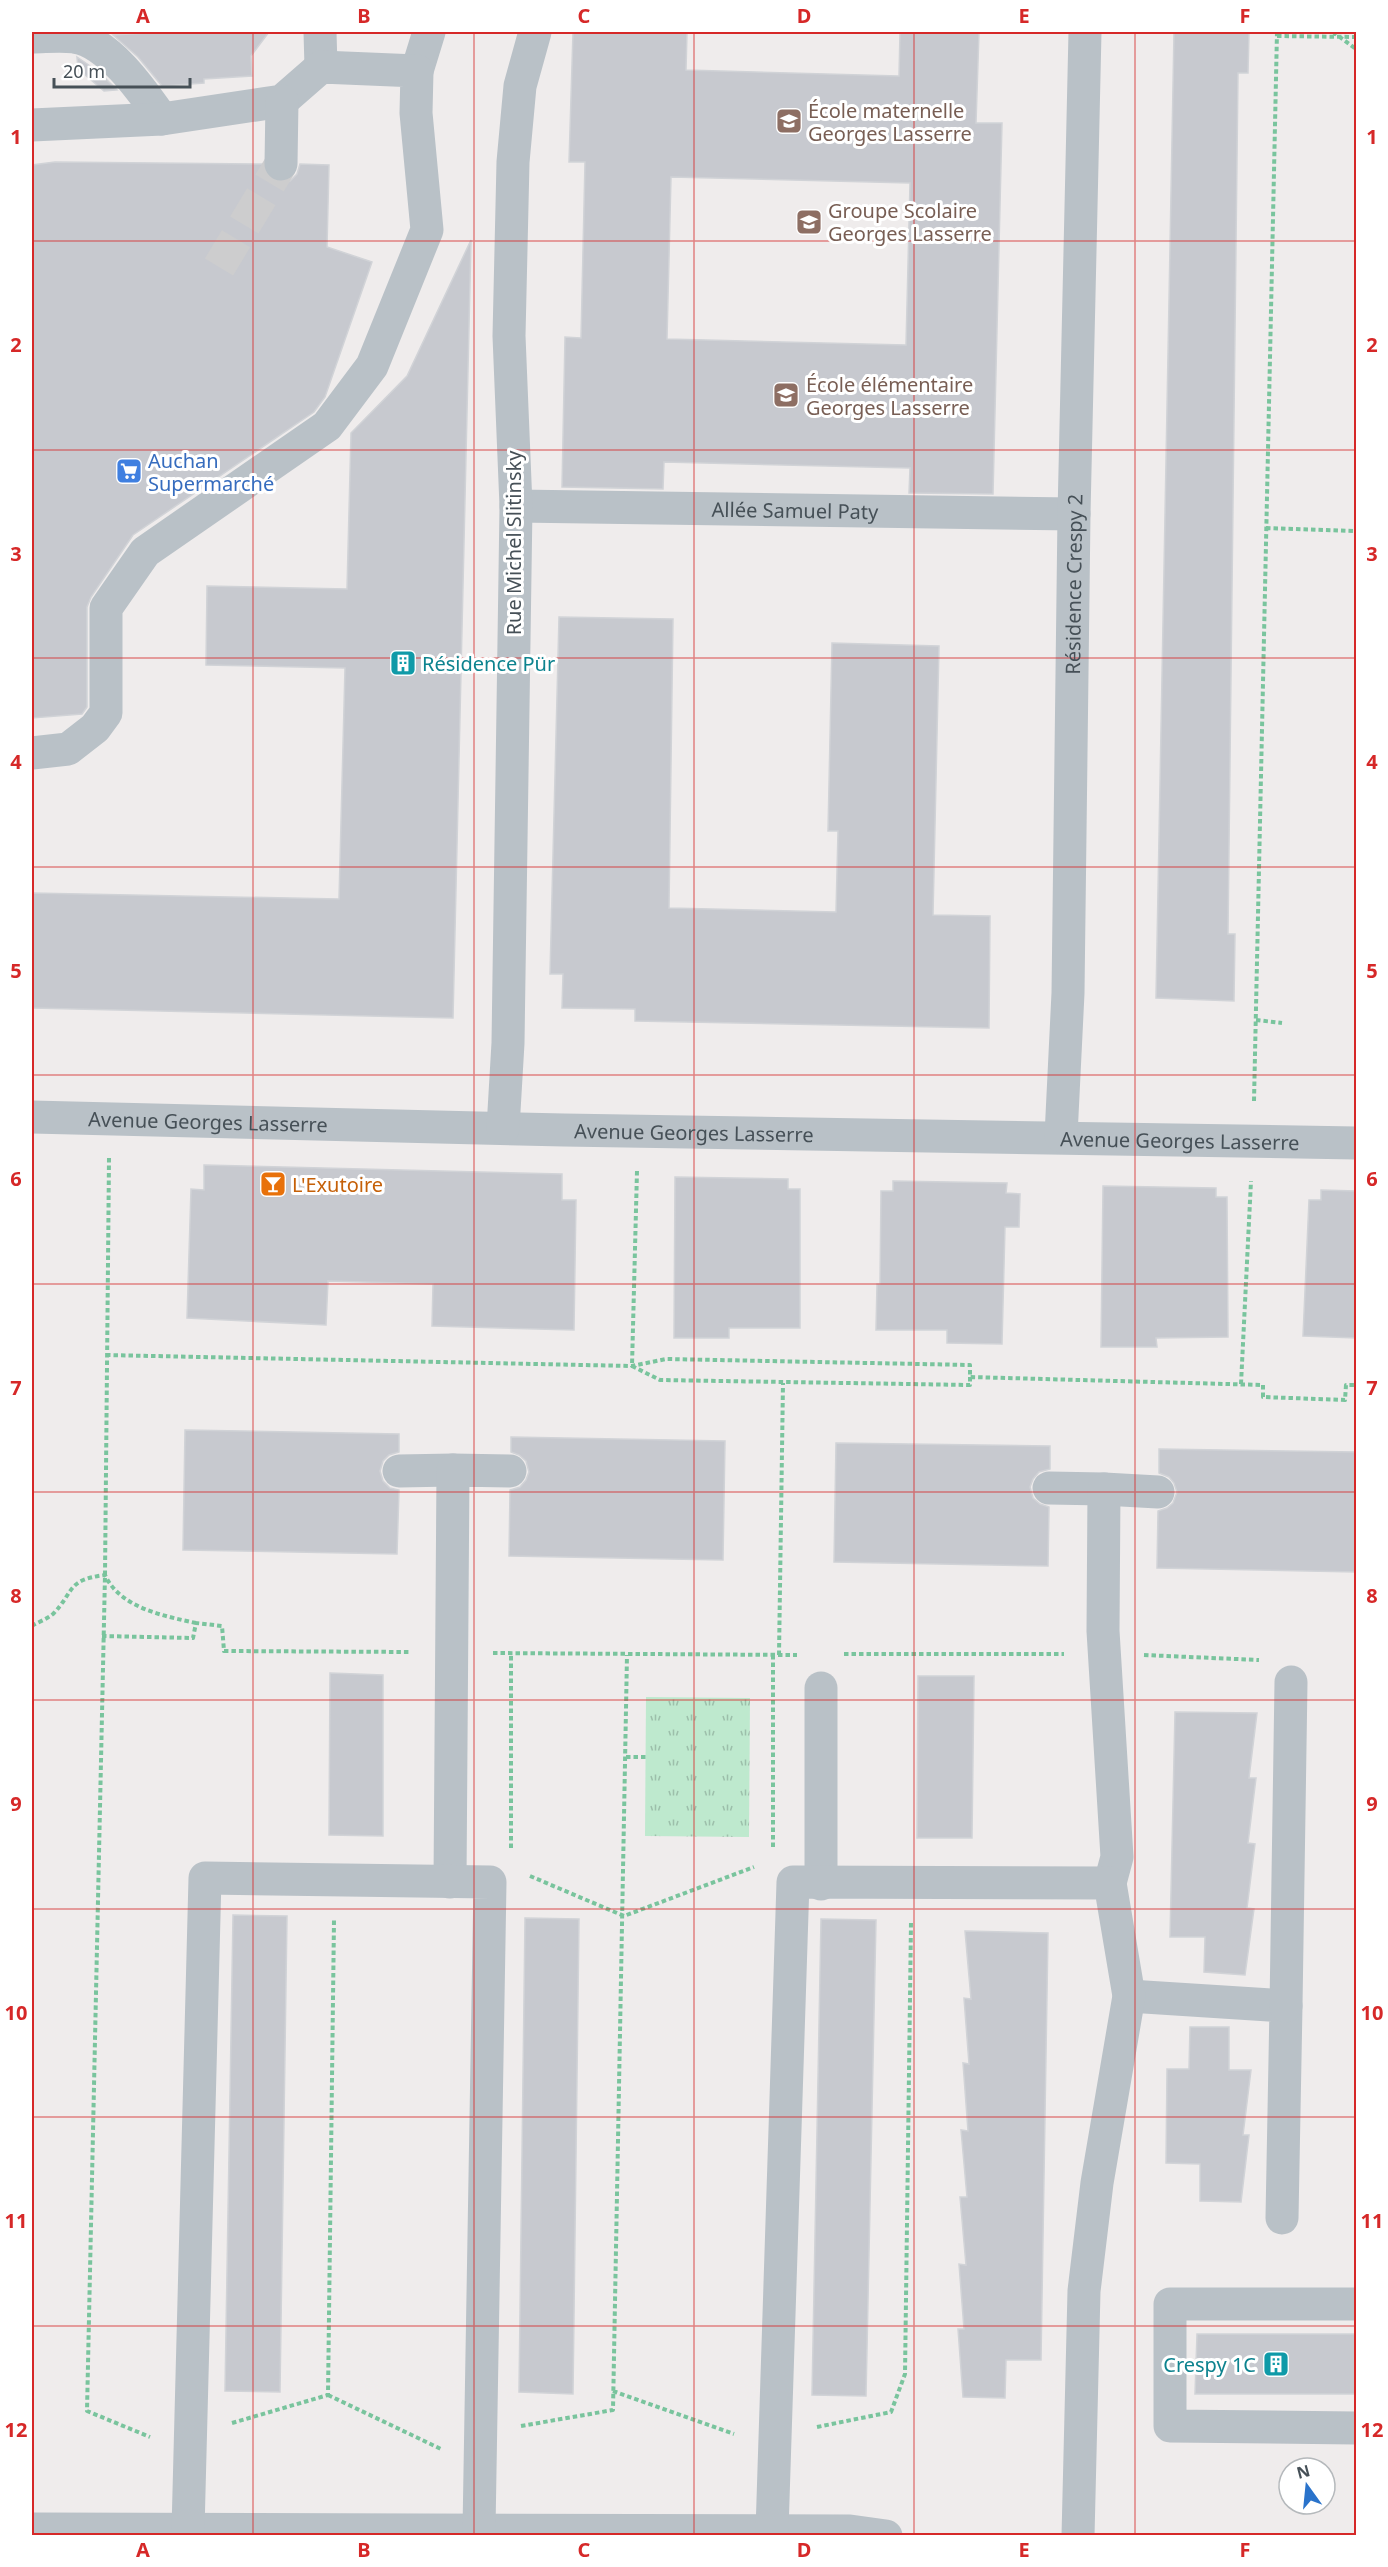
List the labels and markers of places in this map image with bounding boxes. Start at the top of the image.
place label: École maternelle Georges Lasserre [808,97,972,147]
school or university icon: École maternelle Georges Lasserre [774,106,804,136]
place label: Groupe Scolaire Georges Lasserre [828,197,992,247]
school or university icon: Groupe Scolaire Georges Lasserre [794,207,824,237]
place label: École élémentaire Georges Lasserre [806,371,973,421]
school or university icon: École élémentaire Georges Lasserre [771,380,801,410]
place label: Auchan Supermarché [148,447,274,497]
supermarket icon: Auchan Supermarché [114,456,144,486]
building icon: Résidence Pür [388,648,418,678]
place label: Résidence Pür [422,650,555,677]
bar icon: L'Exutoire [258,1169,288,1199]
place label: L'Exutoire [292,1171,383,1198]
building icon: Crespy 1C [1261,2349,1291,2379]
place label: Crespy 1C [1163,2351,1256,2378]

